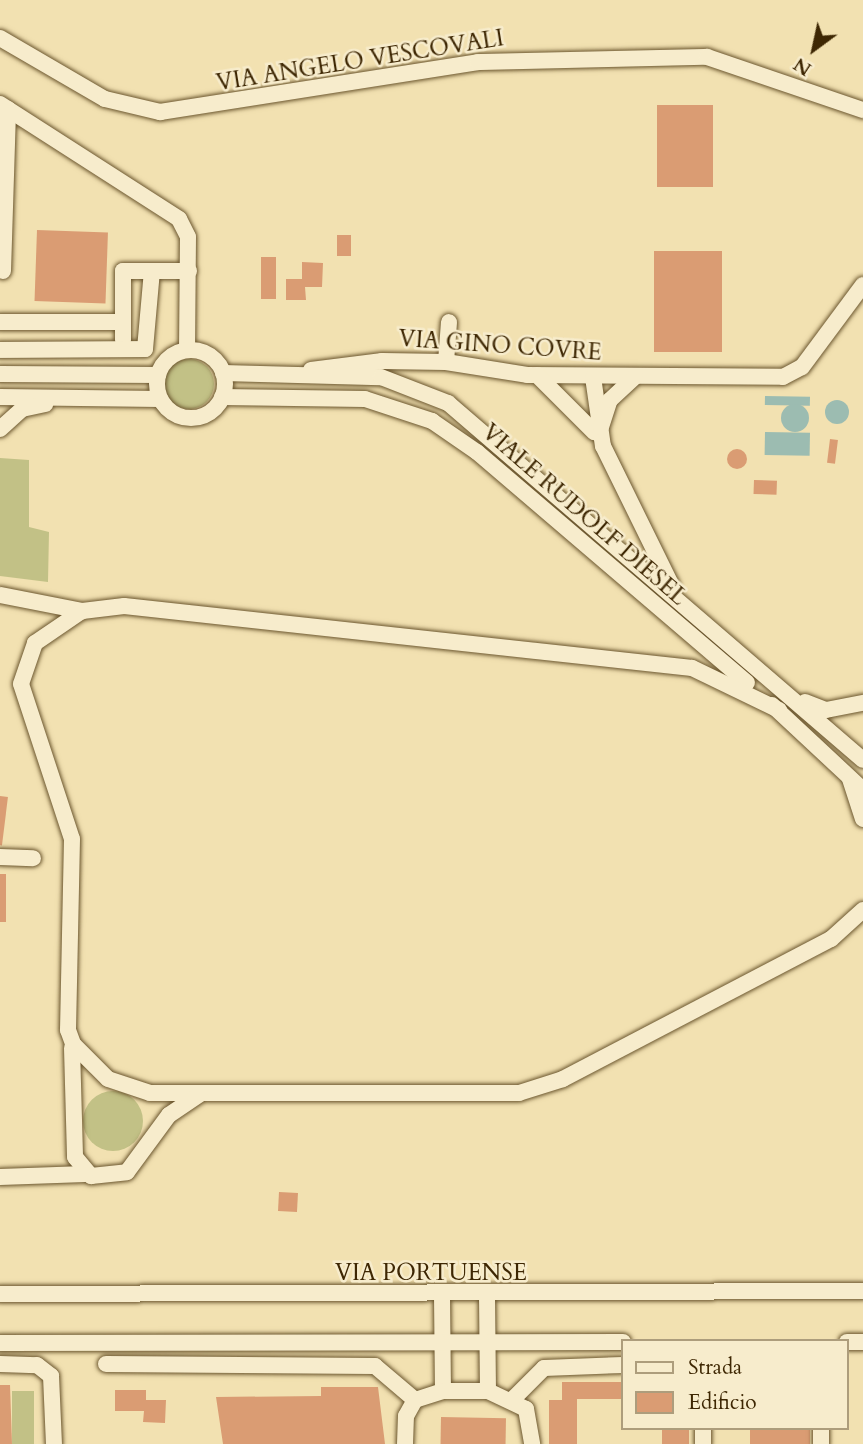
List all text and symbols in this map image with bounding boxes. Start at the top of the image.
north arrow [779,14,849,84]
street label: VIA ANGELO VESCOVALI [214,25,506,97]
text: N [789,51,817,82]
street label: VIA GINO COVRE [398,325,602,367]
street label: VIALE RUDOLF DIESEL [476,419,692,611]
street label: VIA PORTUENSE [335,1259,527,1287]
legend [622,1339,849,1430]
text: Strada [688,1353,742,1382]
text: Edificio [688,1388,757,1417]

